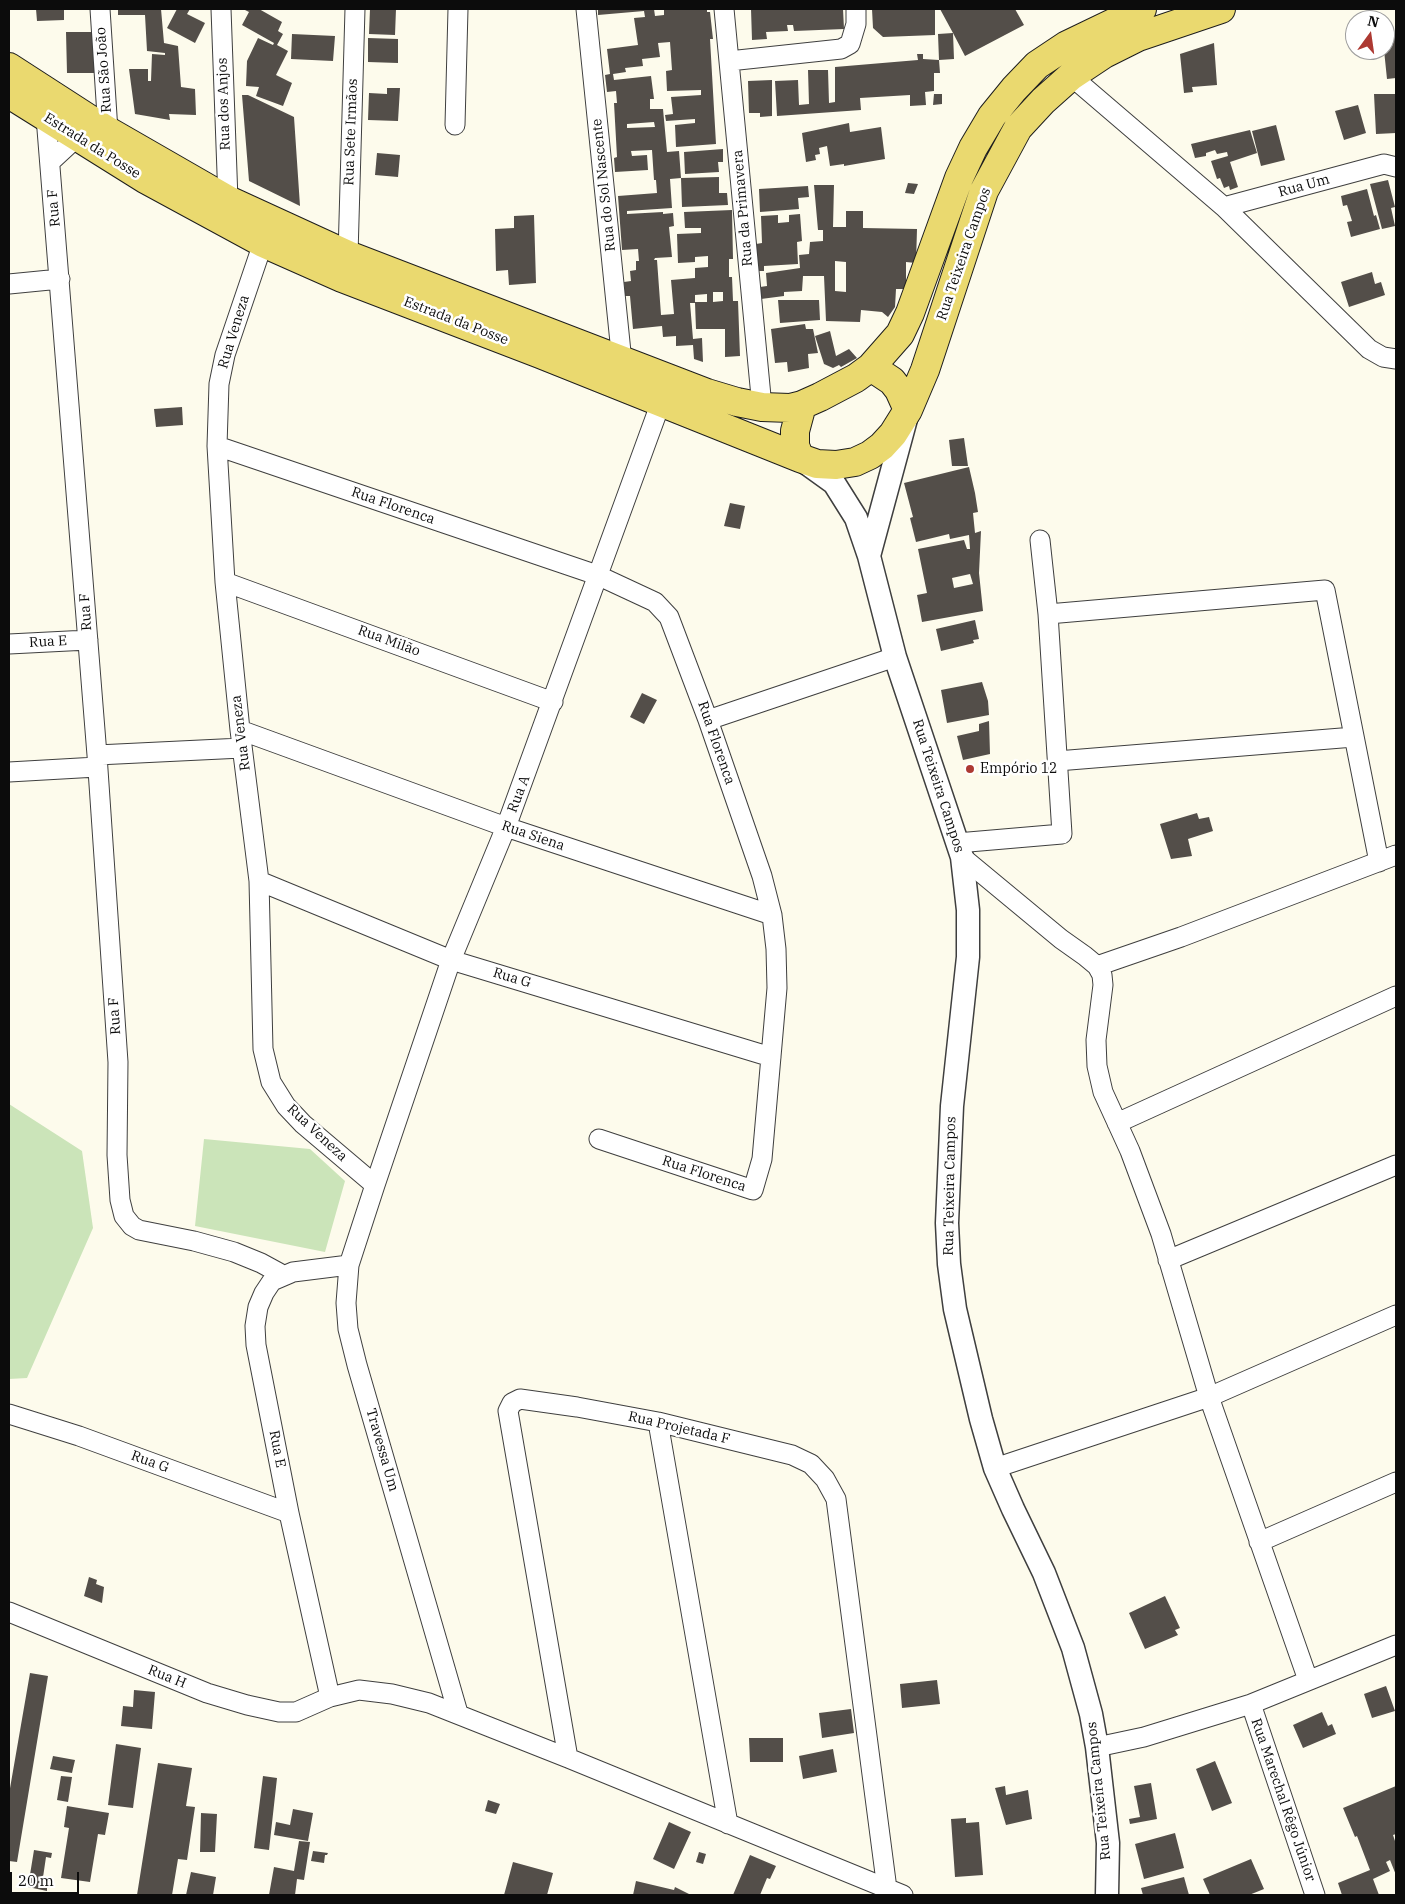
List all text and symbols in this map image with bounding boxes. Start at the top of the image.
north arrow [1345,10,1395,60]
text: N [1366,11,1381,31]
street label: Rua São João [93,27,115,113]
street label: Rua dos Anjos [214,57,234,151]
street label: Rua Sete Irmãos [341,78,361,186]
street label: Estrada da Posse [41,110,143,182]
street label: Rua do Sol Nascente [589,118,619,252]
street label: Rua da Primavera [730,149,756,267]
street label: Rua Um [1276,171,1332,201]
street label: Rua Teixeira Campos [933,185,995,323]
street label: Rua F [44,189,64,227]
street label: Rua Veneza [215,293,253,371]
street label: Estrada da Posse [401,293,511,349]
street label: Rua Florenca [349,484,437,528]
street label: Rua F [76,593,96,631]
street label: Rua Milão [355,622,423,660]
street label: Rua E [29,633,67,651]
street label: Rua Veneza [228,694,254,772]
street label: Rua Florenca [694,699,738,787]
street label: Rua Teixeira Campos [908,717,968,855]
place label: Empório 12 [980,761,1057,777]
marker: Empório 12 [964,763,976,775]
street label: Rua A [504,773,534,815]
street label: Rua Siena [499,817,567,855]
street label: Rua G [491,964,533,992]
street label: Rua F [105,997,125,1035]
street label: Rua Veneza [283,1101,351,1165]
street label: Rua Teixeira Campos [940,1116,960,1256]
street label: Rua Florenca [660,1153,748,1195]
street label: Travessa Um [362,1407,402,1493]
street label: Rua Projetada F [626,1408,732,1448]
street label: Rua E [265,1429,289,1469]
street label: Rua G [129,1447,171,1477]
street label: Rua H [145,1662,189,1692]
street label: Rua Marechal Rêgo Júnior [1247,1716,1319,1884]
street label: Rua Teixeira Campos [1083,1721,1115,1861]
scale bar [12,1862,81,1894]
text: 20 m [18,1871,54,1890]

